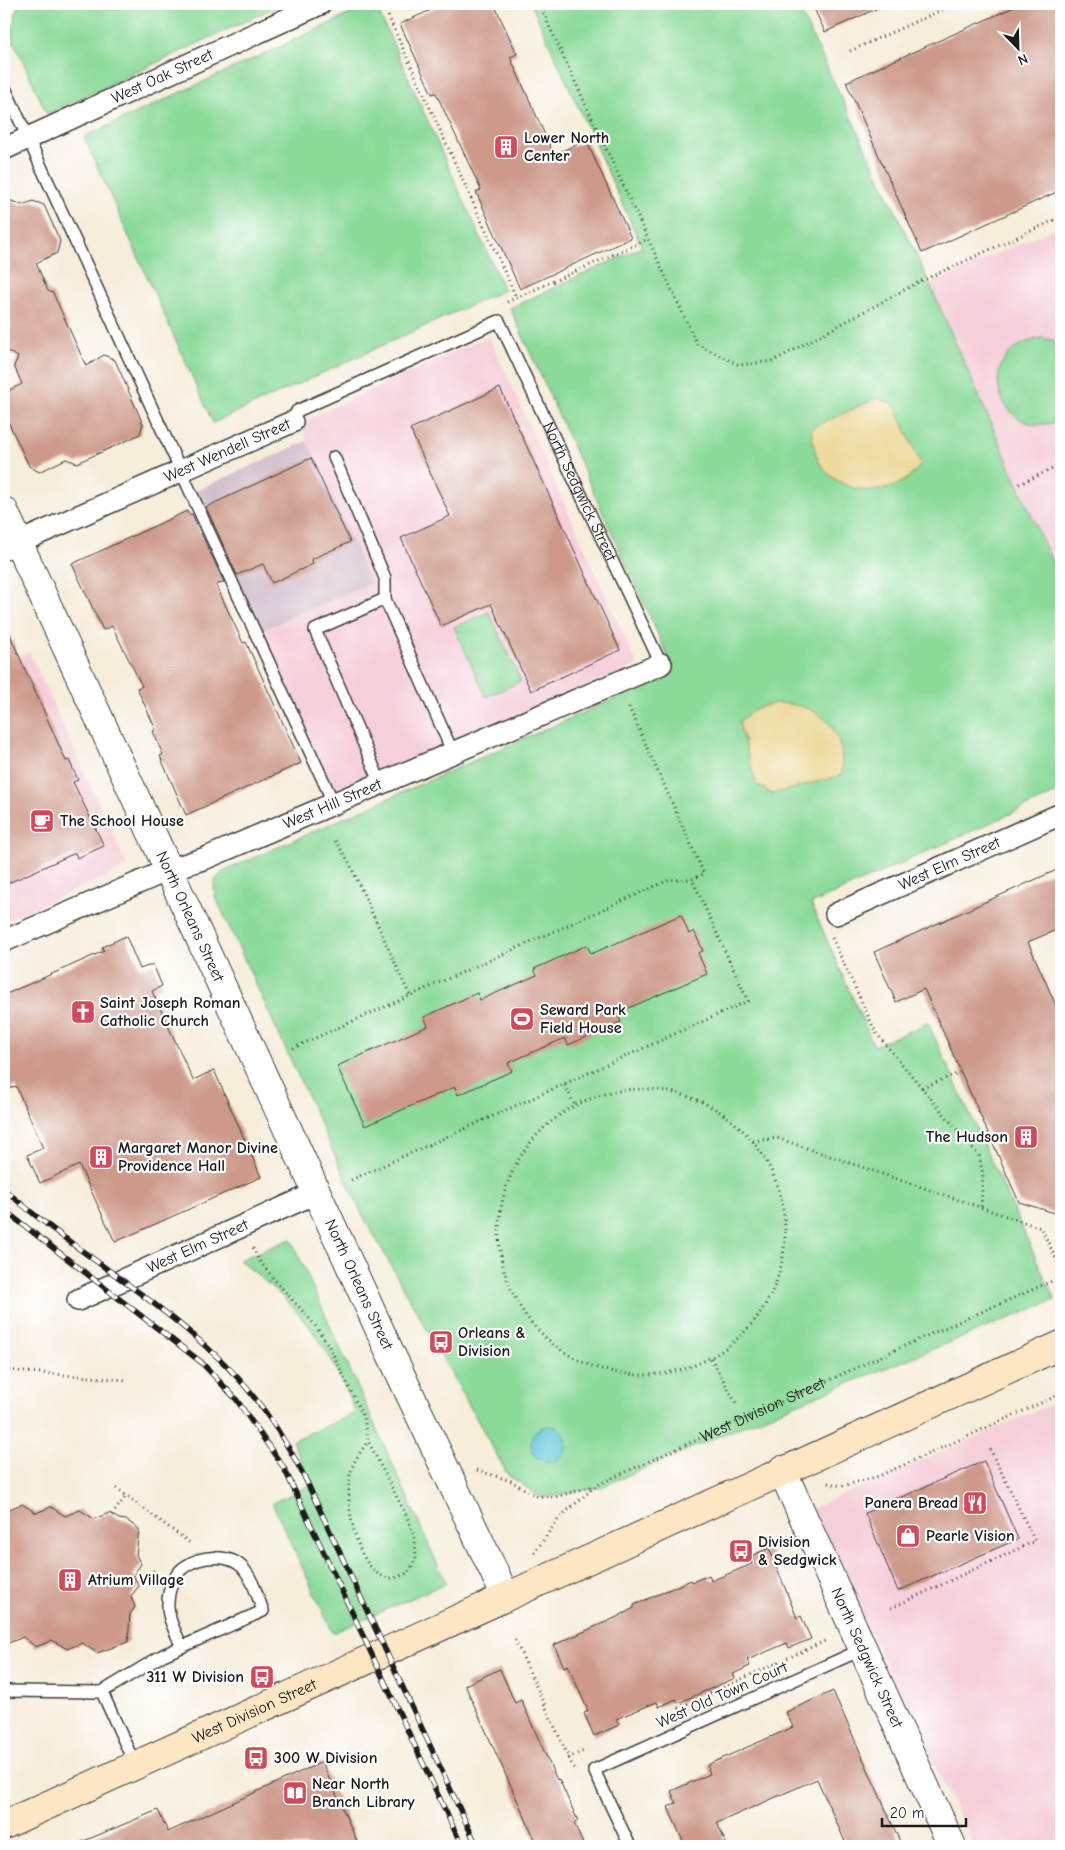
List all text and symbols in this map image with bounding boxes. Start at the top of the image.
north arrow [992,22,1042,72]
street label: West Oak Street [109,45,216,107]
text: N [1015,50,1030,69]
place label: Lower North Center [524,129,609,165]
building icon: Lower North Center [493,134,519,160]
street label: West Wendell Street [161,415,294,486]
street label: North Sedgwick Street [539,419,620,565]
street label: West Hill Street [281,775,385,833]
cafe icon: The School House [29,808,55,834]
place label: The School House [60,812,184,830]
street label: West Elm Street [896,833,1003,894]
street label: North Orleans Street [152,848,228,985]
place label: Saint Joseph Roman Catholic Church [100,994,240,1030]
church icon: Saint Joseph Roman Catholic Church [70,999,96,1025]
place label: Seward Park Field House [540,1001,626,1037]
sports icon: Seward Park Field House [509,1006,535,1032]
building icon: The Hudson [1013,1124,1039,1150]
place label: The Hudson [926,1128,1008,1146]
place label: Margaret Manor Divine Providence Hall [118,1139,278,1175]
building icon: Margaret Manor Divine Providence Hall [88,1144,114,1170]
street label: West Elm Street [144,1215,251,1277]
street label: North Orleans Street [321,1216,397,1353]
place label: Orleans & Division [458,1324,526,1360]
bus stop icon: Orleans & Division [428,1329,454,1355]
street label: West Division Street [697,1374,828,1446]
restaurant icon: Panera Bread [962,1490,988,1516]
place label: Panera Bread [865,1494,958,1512]
shop icon: Pearle Vision [895,1523,921,1549]
place label: Pearle Vision [926,1527,1015,1545]
place label: Division & Sedgwick [758,1533,837,1569]
bus stop icon: Division & Sedgwick [728,1538,754,1564]
building icon: Atrium Village [57,1567,83,1593]
place label: Atrium Village [88,1571,184,1589]
street label: North Sedgwick Street [827,1585,907,1731]
street label: West Old Town Court [654,1658,791,1732]
bus stop icon: 311 W Division [249,1664,275,1690]
place label: 311 W Division [146,1668,244,1686]
street label: West Division Street [189,1675,320,1747]
bus stop icon: 300 W Division [243,1745,269,1771]
place label: 300 W Division [274,1749,377,1767]
place label: Near North Branch Library [312,1775,415,1811]
library icon: Near North Branch Library [282,1780,308,1806]
scale bar [882,1795,966,1827]
text: 20 m [890,1804,924,1822]

